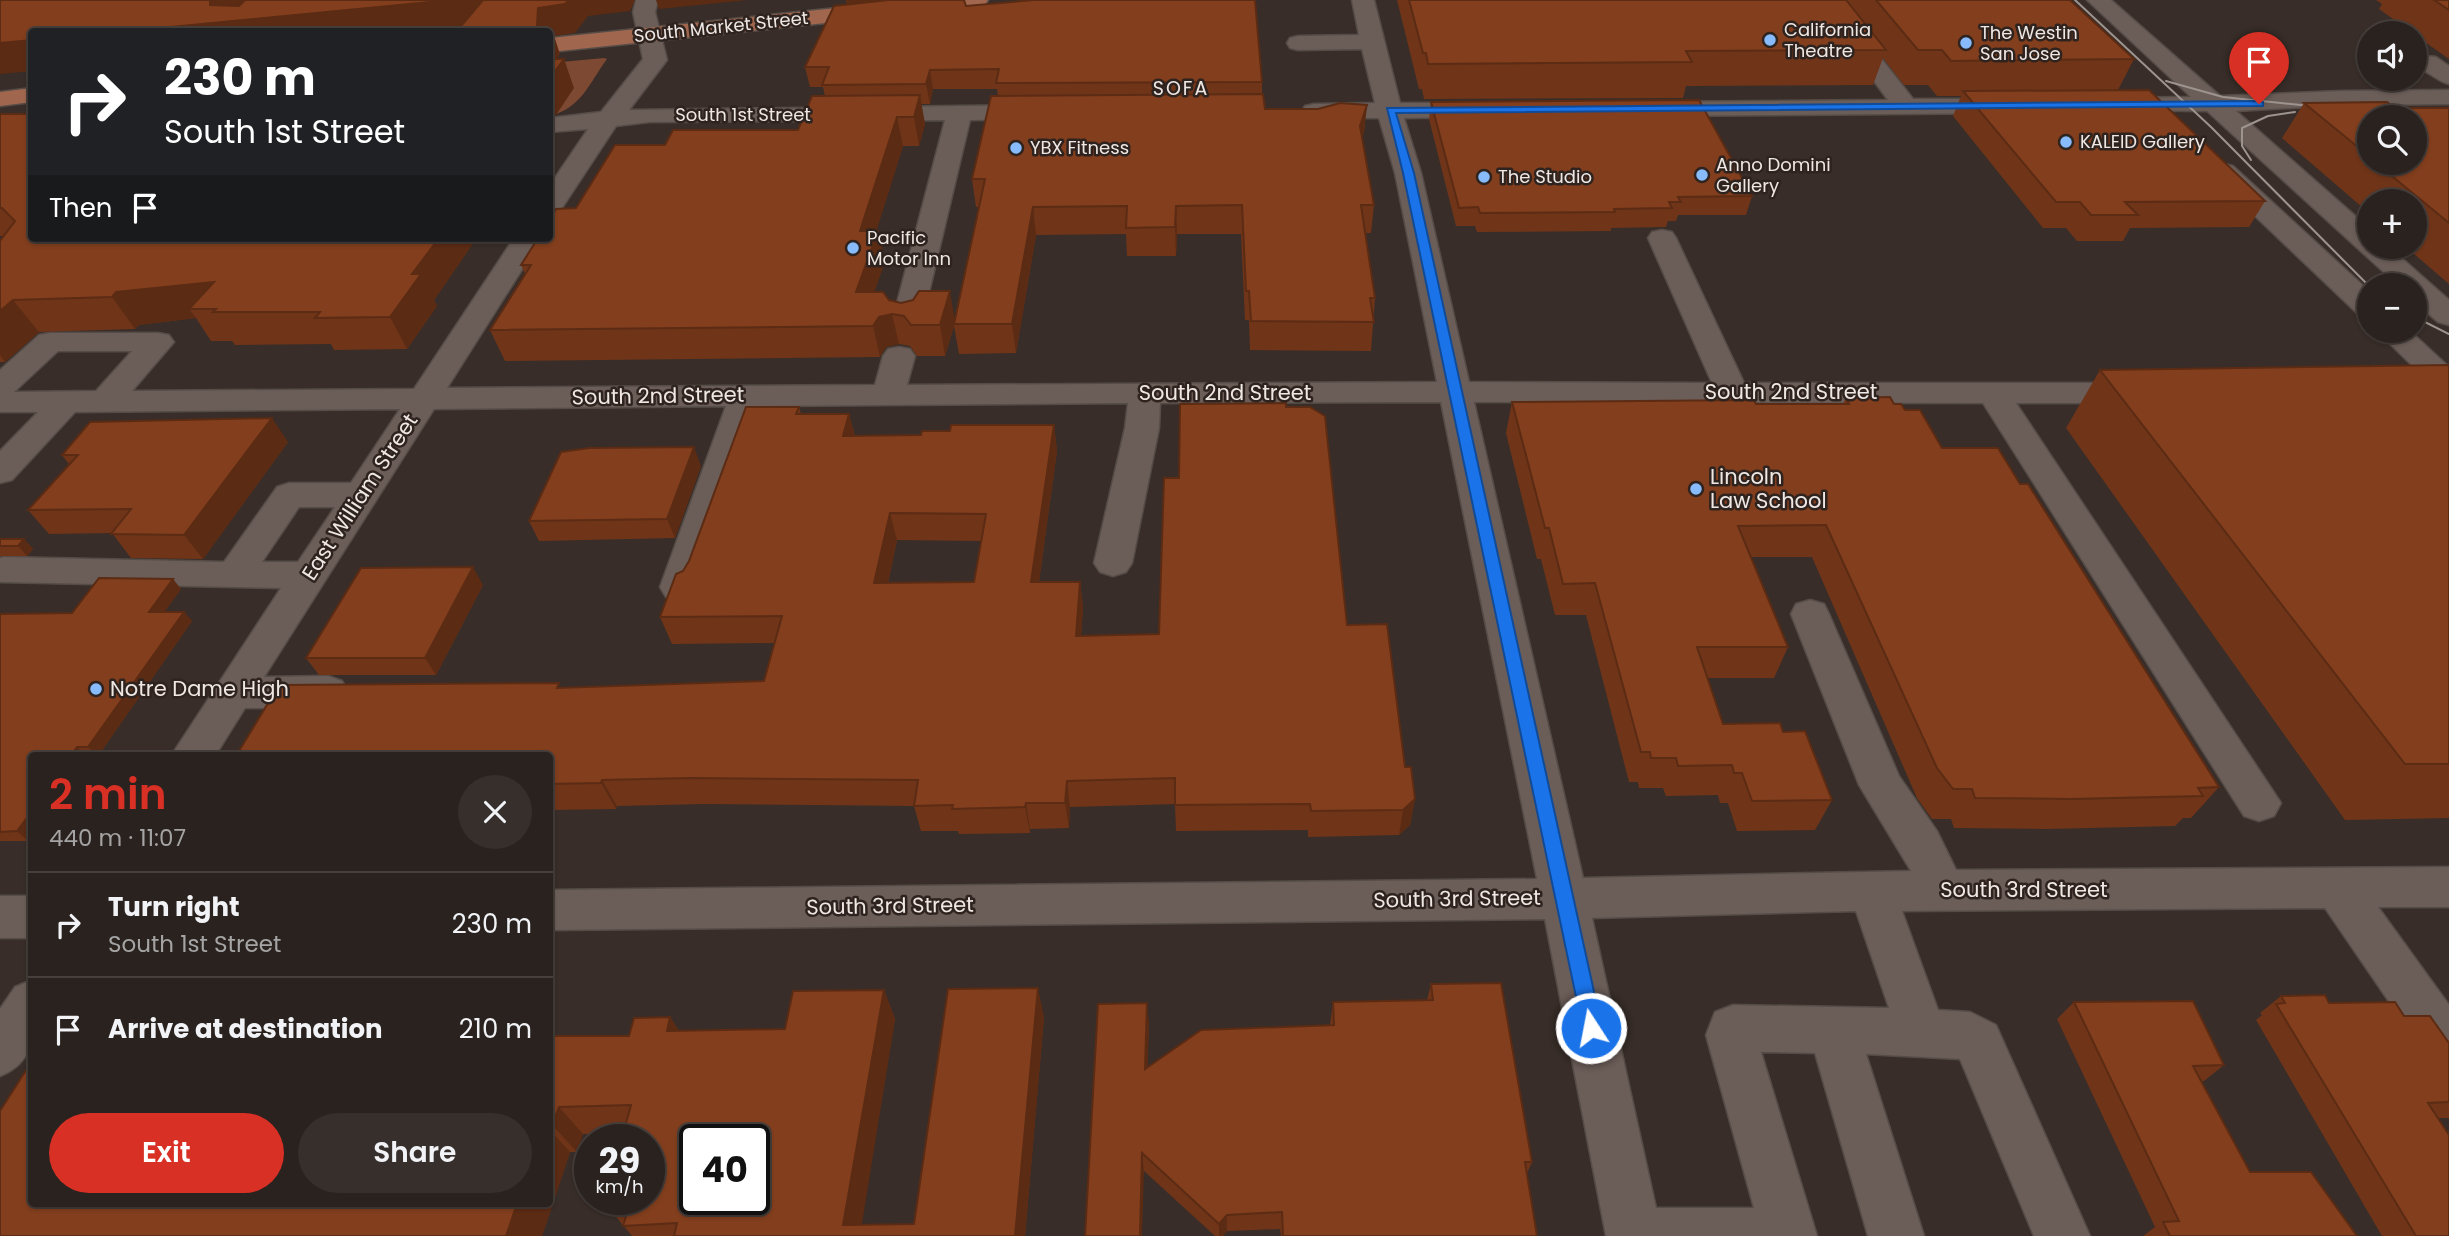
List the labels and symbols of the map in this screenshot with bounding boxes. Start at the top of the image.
street label: South Market Street [632,5,809,48]
place label: California Theatre [1784,17,1871,63]
place label: The Westin San Jose [1980,20,2078,66]
marker: California Theatre [1762,32,1778,48]
pin [2229,32,2289,104]
marker: The Westin San Jose [1958,35,1974,51]
district label: SOFA [1153,75,1209,102]
street label: South 1st Street [675,102,811,127]
place label: KALEID Gallery [2080,129,2205,154]
marker: KALEID Gallery [2058,134,2074,150]
place label: YBX Fitness [1030,135,1129,160]
marker: YBX Fitness [1008,140,1024,156]
place label: Anno Domini Gallery [1716,152,1831,198]
place label: The Studio [1498,164,1592,189]
marker: Anno Domini Gallery [1694,167,1710,183]
marker: The Studio [1476,169,1492,185]
place label: Pacific Motor Inn [867,225,951,271]
marker: Pacific Motor Inn [845,240,861,256]
street label: South 2nd Street [1705,377,1877,406]
street label: South 2nd Street [1139,378,1311,407]
street label: South 2nd Street [571,379,745,412]
street label: East William Street [295,408,424,586]
place label: Lincoln Law School [1710,462,1827,515]
marker: Lincoln Law School [1688,481,1704,497]
place label: Notre Dame High [110,674,289,703]
marker: Notre Dame High [88,681,104,697]
street label: South 3rd Street [1940,875,2108,904]
street label: South 3rd Street [1373,883,1541,914]
street label: South 3rd Street [806,890,974,921]
position arrow [1554,991,1628,1065]
speed limit sign: 40 [679,1124,770,1215]

